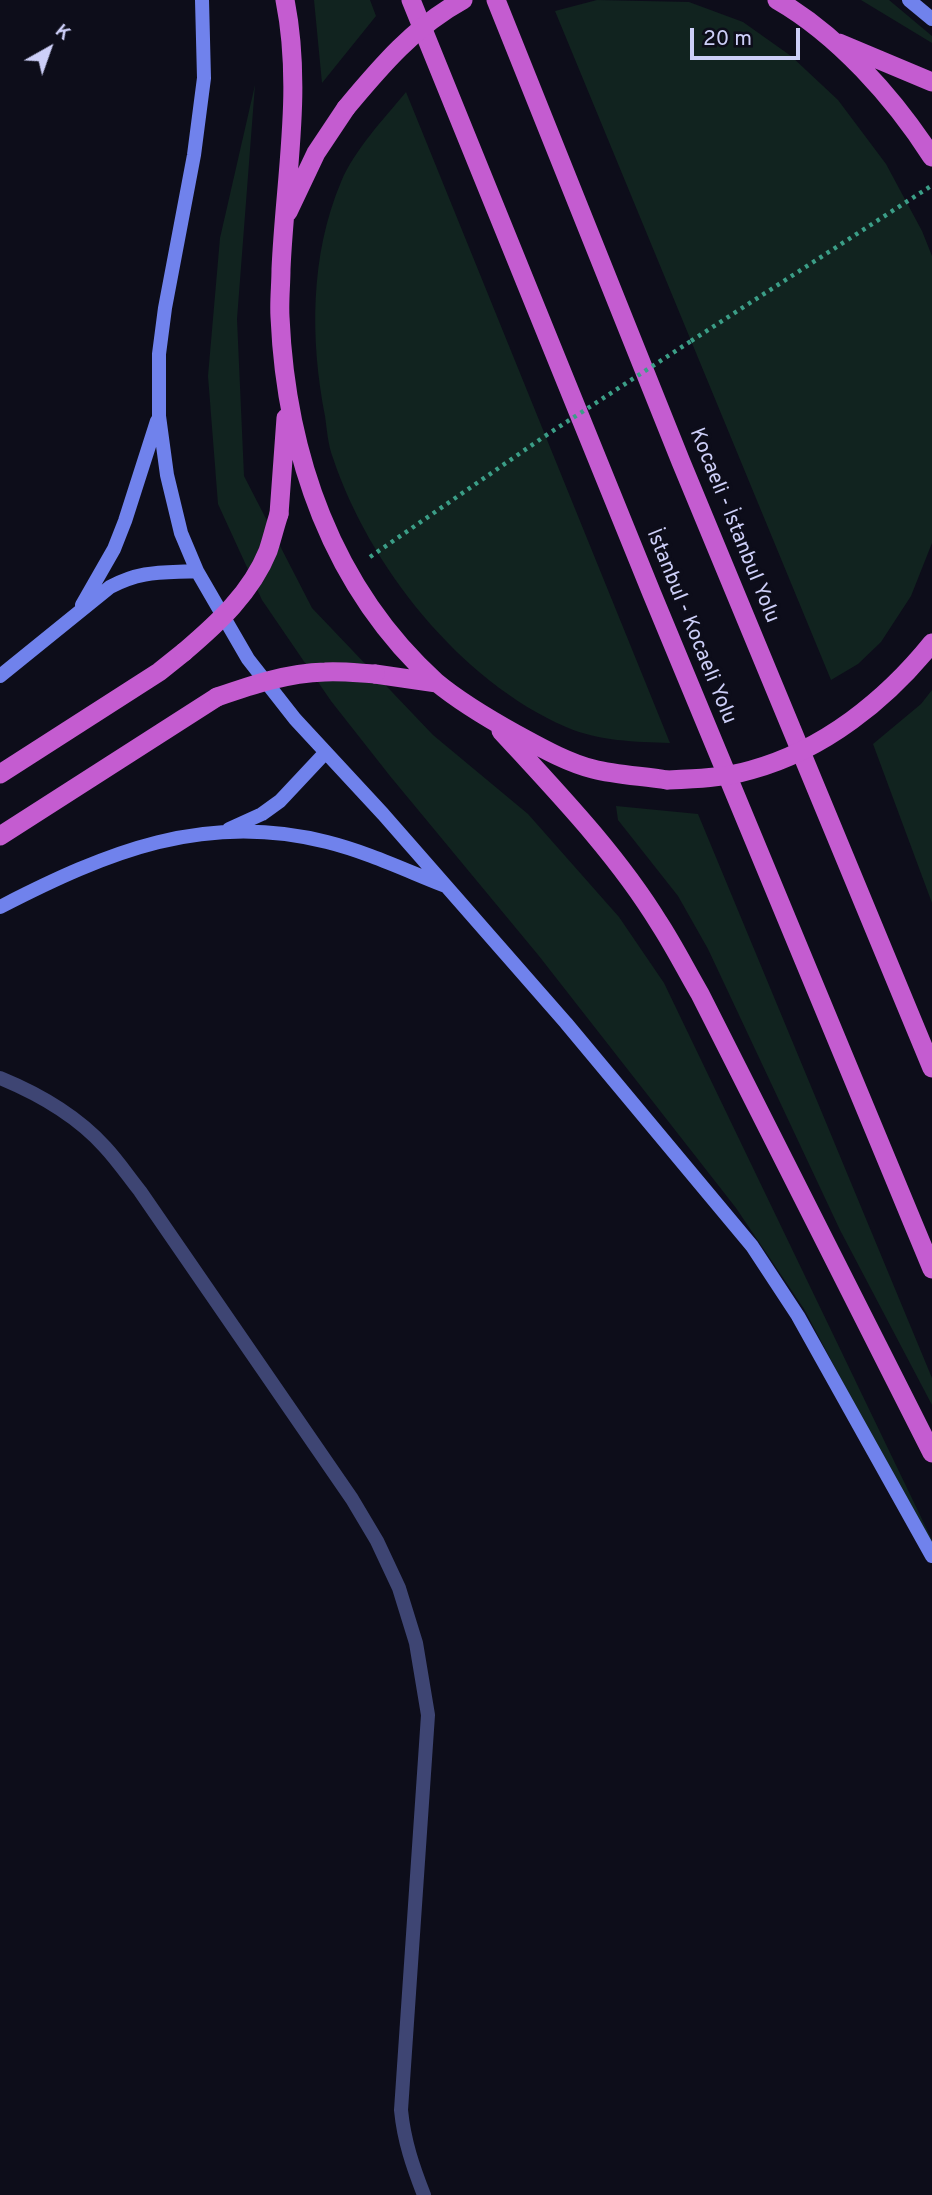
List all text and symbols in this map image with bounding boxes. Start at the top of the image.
north arrow [14,14,84,84]
scale bar [694,14,804,58]
text: K [50,19,75,46]
text: 20 m [703,26,752,53]
street label: Kocaeli - İstanbul Yolu [682,425,784,627]
street label: İstanbul - Kocaeli Yolu [639,526,741,728]

